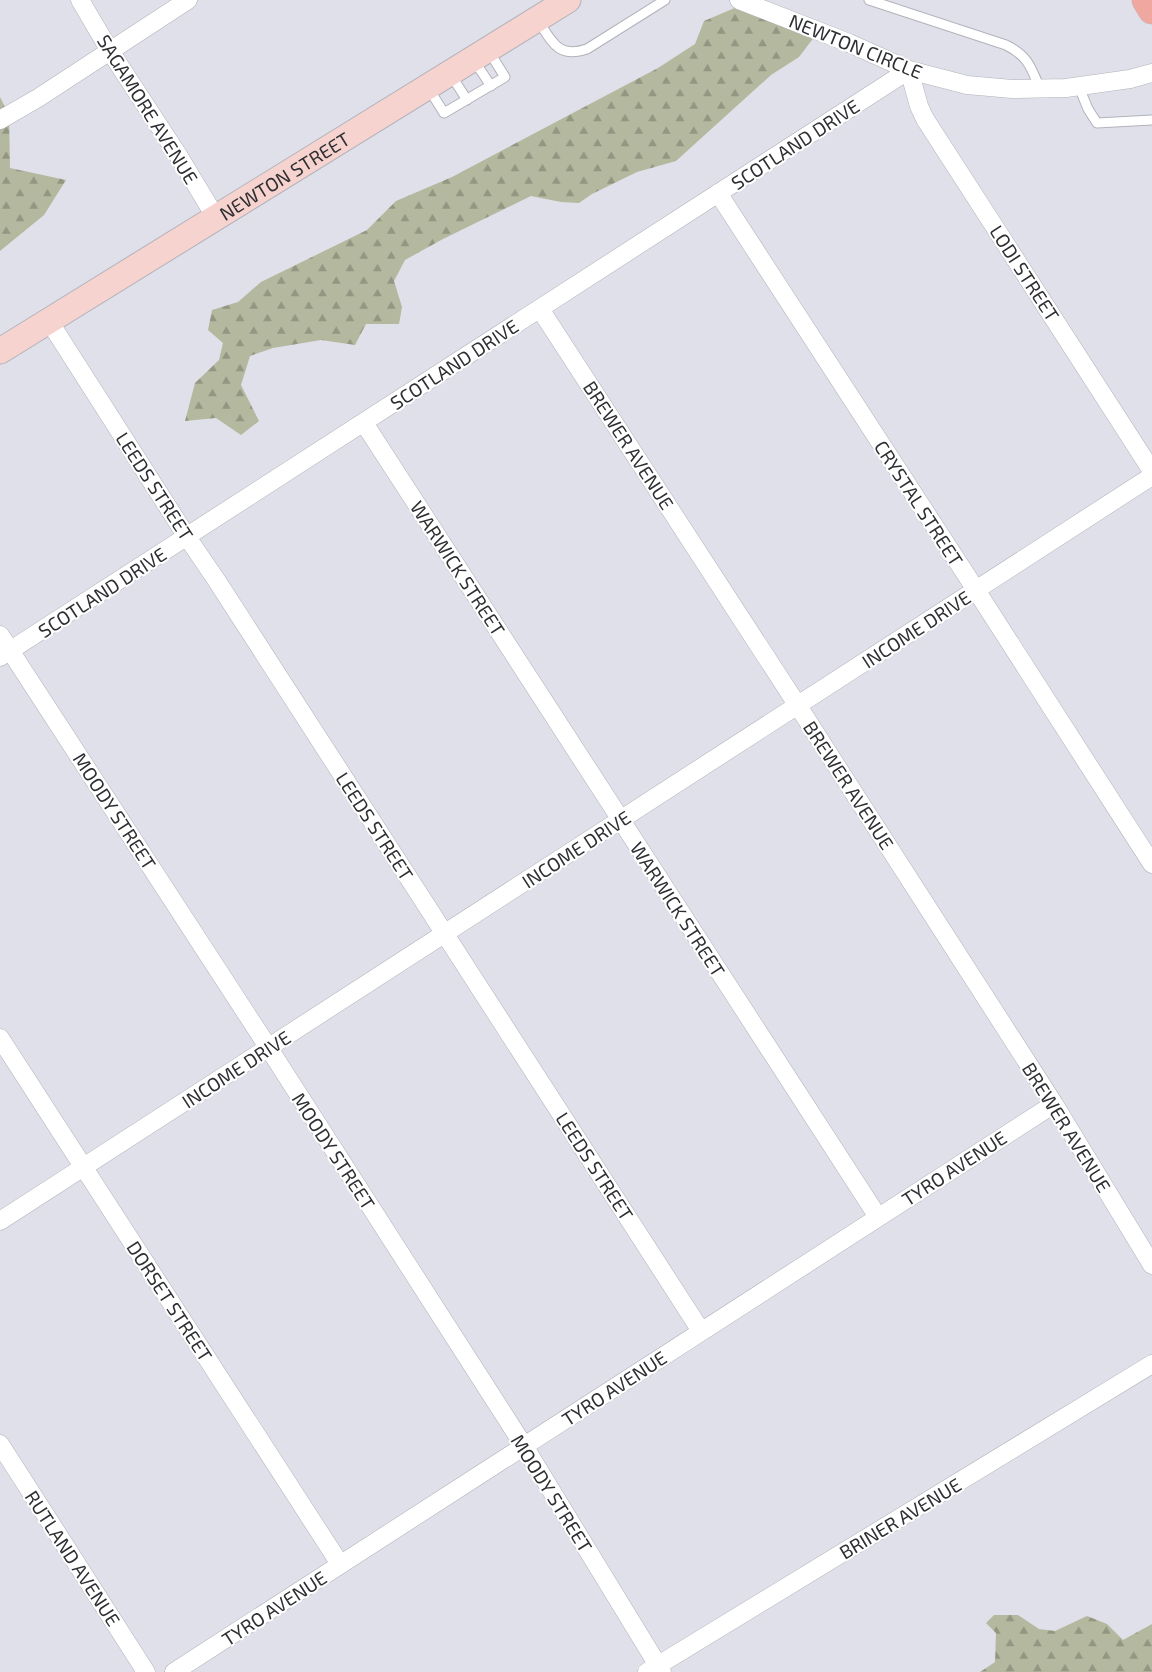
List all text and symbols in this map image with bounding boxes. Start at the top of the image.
street label: NEWTON CIRCLE [786,9,926,83]
street label: SAGAMORE AVENUE [93,30,203,188]
street label: SCOTLAND DRIVE [727,94,863,194]
street label: NEWTON STREET [215,126,354,224]
street label: LODI STREET [985,221,1065,325]
street label: SCOTLAND DRIVE [386,314,522,414]
street label: BREWER AVENUE [579,376,679,514]
street label: LEEDS STREET [111,428,199,544]
street label: CRYSTAL STREET [870,436,968,570]
street label: WARWICK STREET [406,496,510,640]
street label: SCOTLAND DRIVE [34,542,170,642]
street label: INCOME DRIVE [857,585,975,673]
street label: BREWER AVENUE [799,716,899,854]
street label: MOODY STREET [69,748,161,874]
street label: LEEDS STREET [331,768,419,884]
street label: INCOME DRIVE [517,805,635,893]
street label: WARWICK STREET [626,837,730,981]
street label: INCOME DRIVE [177,1025,295,1113]
street label: BREWER AVENUE [1018,1058,1116,1196]
street label: MOODY STREET [288,1088,380,1214]
street label: LEEDS STREET [551,1108,639,1224]
street label: TYRO AVENUE [897,1126,1011,1210]
street label: DORSET STREET [123,1236,217,1366]
street label: TYRO AVENUE [557,1346,671,1430]
street label: MOODY STREET [507,1430,597,1556]
street label: BRINER AVENUE [835,1473,965,1563]
street label: RUTLAND AVENUE [21,1486,125,1630]
street label: TYRO AVENUE [217,1566,331,1650]

